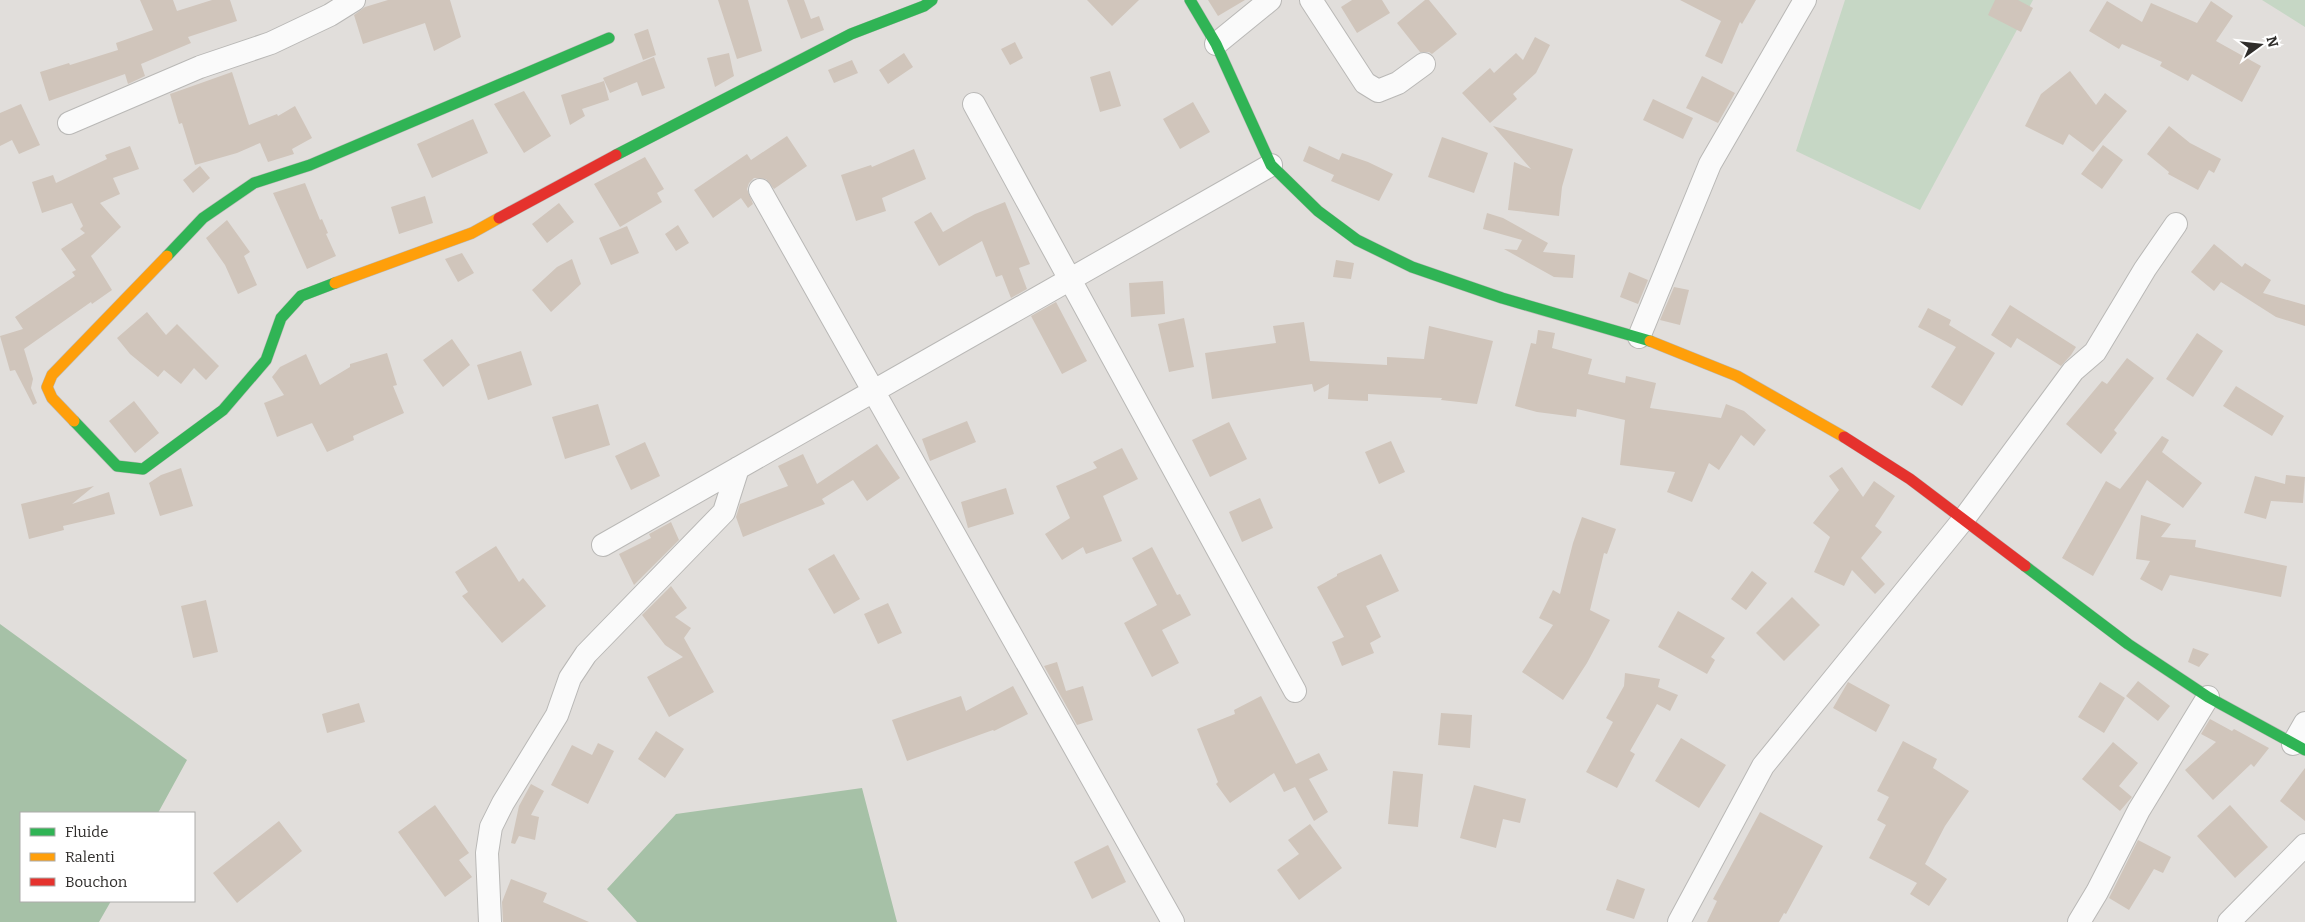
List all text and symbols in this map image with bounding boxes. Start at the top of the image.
north arrow [2235,20,2285,70]
text: N [2262,34,2282,49]
legend [20,812,195,902]
text: Fluide [65,823,108,841]
text: Ralenti [65,848,115,866]
text: Bouchon [65,873,128,891]

